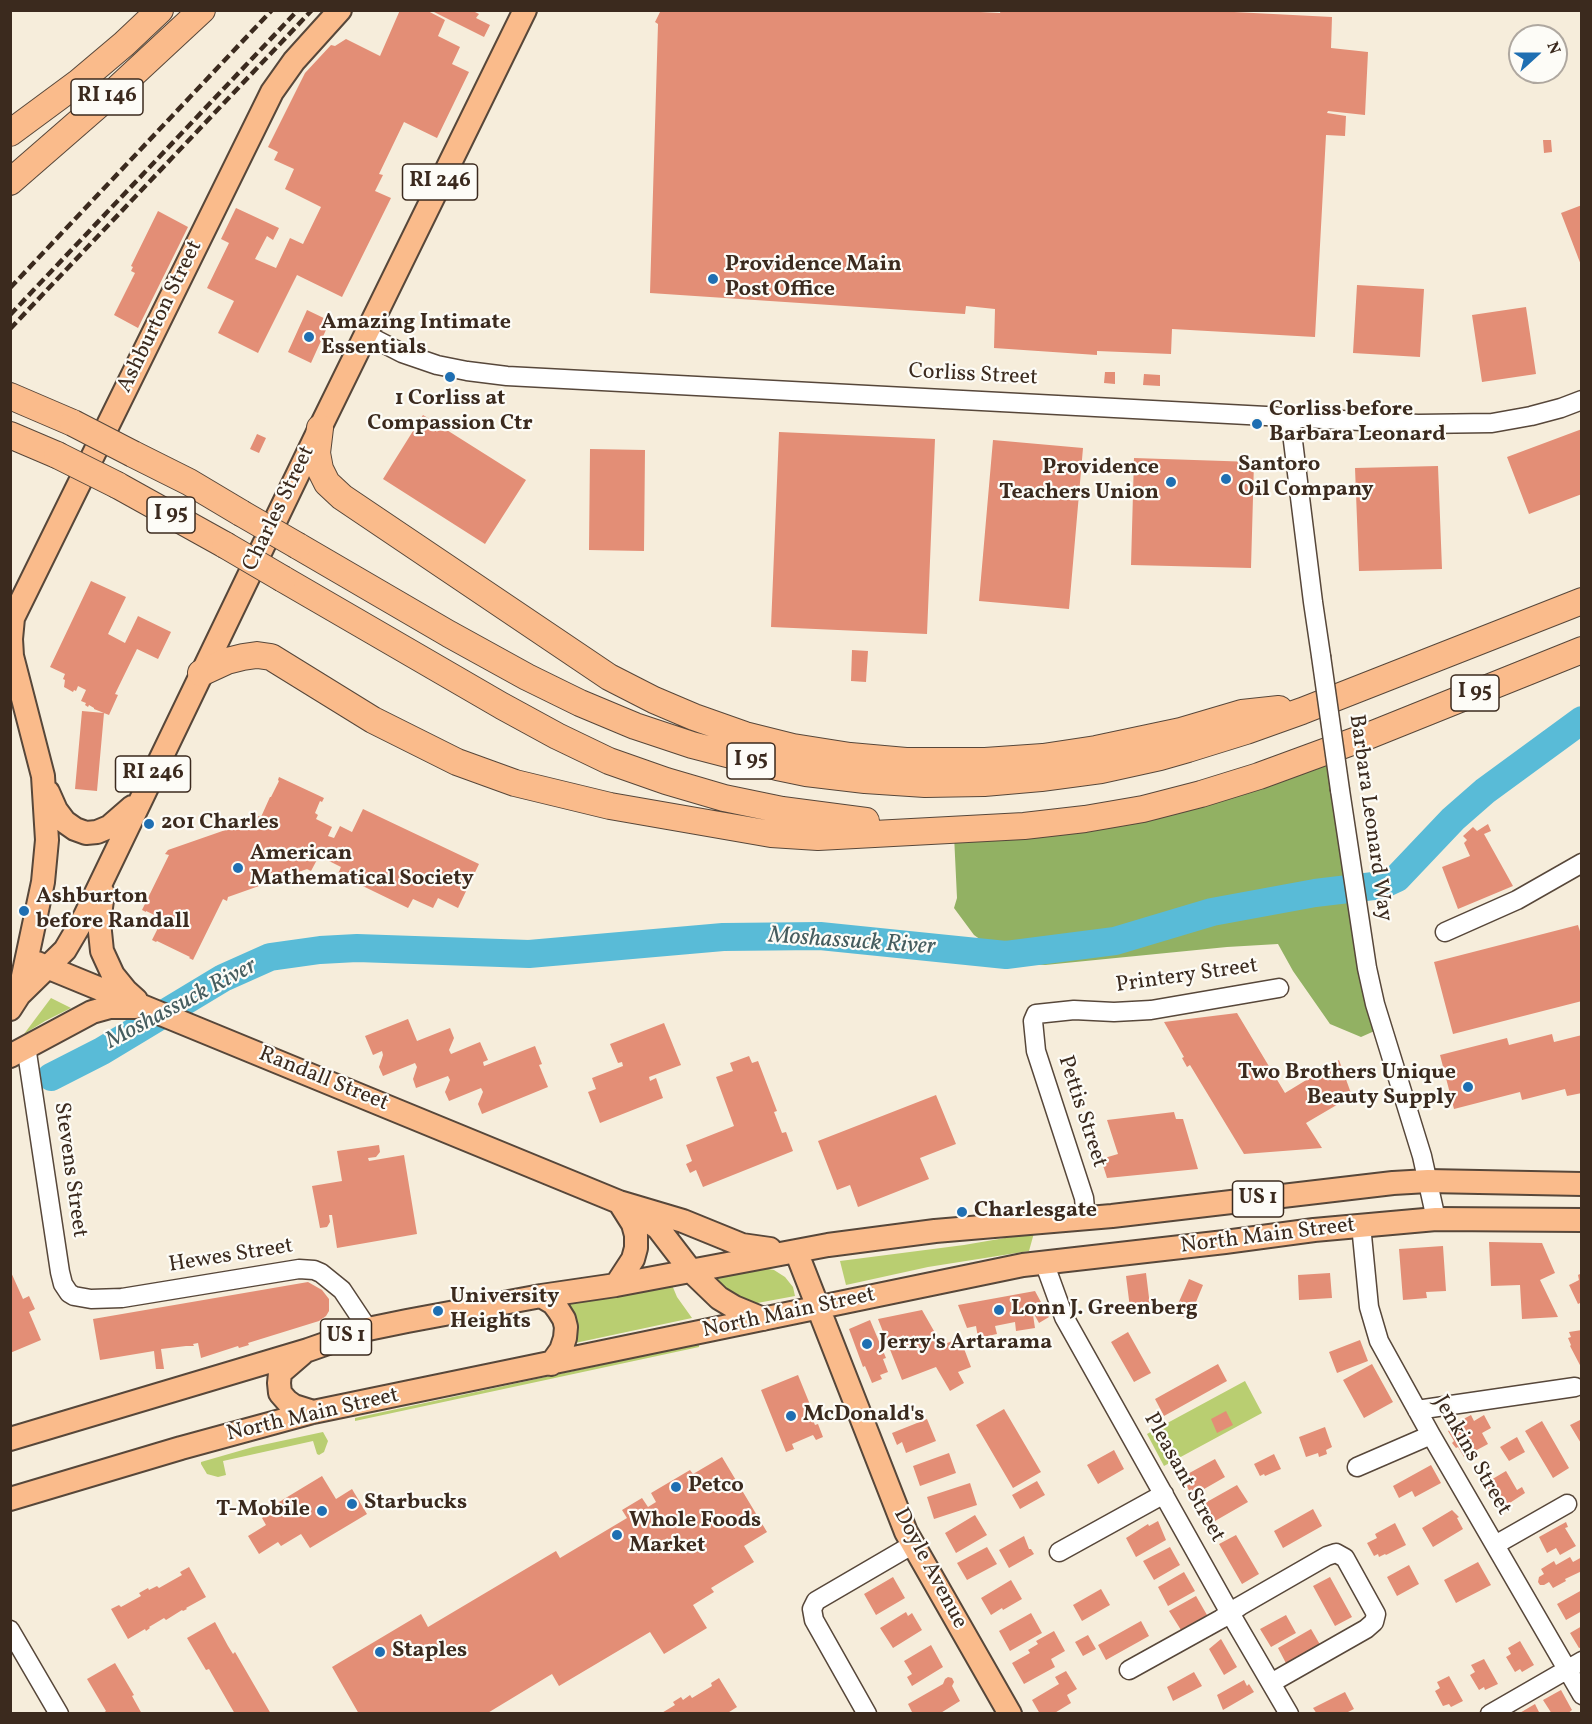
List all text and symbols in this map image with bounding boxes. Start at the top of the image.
north arrow [1508,24,1568,84]
text: N [1541,39,1565,58]
road number: RI 146 [71,79,143,115]
road number: RI 246 [402,164,478,200]
street label: Ashburton Street [113,237,209,397]
place label: Providence Main Post Office [725,253,902,304]
marker: Providence Main Post Office [706,272,720,286]
place label: Amazing Intimate Essentials [321,311,511,362]
marker: Amazing Intimate Essentials [302,330,316,344]
street label: Corliss Street [908,359,1038,393]
marker: 1 Corliss at Compassion Ctr [443,370,457,384]
place label: 1 Corliss at Compassion Ctr [367,387,533,439]
place label: Corliss before Barbara Leonard [1269,398,1446,450]
marker: Corliss before Barbara Leonard [1250,417,1264,431]
street label: Charles Street [238,442,322,576]
place label: Santoro Oil Company [1238,453,1374,505]
place label: Providence Teachers Union [999,456,1159,508]
marker: Santoro Oil Company [1219,472,1233,486]
marker: Providence Teachers Union [1164,475,1178,489]
road number: I 95 [147,497,195,533]
road number: I 95 [1451,675,1499,711]
street label: Barbara Leonard Way [1341,713,1397,923]
road number: I 95 [727,743,775,779]
road number: RI 246 [116,756,190,792]
place label: 201 Charles [161,811,279,837]
marker: 201 Charles [142,817,156,831]
place label: American Mathematical Society [250,842,474,894]
marker: American Mathematical Society [231,861,245,875]
place label: Ashburton before Randall [36,885,190,936]
marker: Ashburton before Randall [17,904,31,918]
water label: Moshassuck River [768,923,936,963]
water label: Moshassuck River [101,953,263,1057]
street label: Printery Street [1114,954,1260,1000]
street label: Randall Street [254,1042,392,1118]
street label: Pettis Street [1051,1053,1111,1171]
place label: Two Brothers Unique Beauty Supply [1238,1061,1456,1112]
marker: Two Brothers Unique Beauty Supply [1461,1080,1475,1094]
street label: Stevens Street [46,1101,92,1239]
road number: US 1 [1232,1181,1284,1217]
place label: Charlesgate [974,1199,1097,1225]
marker: Charlesgate [955,1205,969,1219]
street label: North Main Street [1179,1213,1357,1261]
street label: Hewes Street [167,1234,295,1280]
street label: North Main Street [700,1283,878,1345]
place label: University Heights [450,1285,559,1336]
place label: Lonn J. Greenberg [1011,1297,1198,1323]
marker: Lonn J. Greenberg [992,1303,1006,1317]
marker: University Heights [431,1304,445,1318]
road number: US 1 [320,1319,372,1355]
place label: Jerry's Artarama [879,1331,1052,1357]
marker: Jerry's Artarama [860,1337,874,1351]
street label: North Main Street [224,1383,402,1449]
street label: Jenkins Street [1426,1391,1516,1521]
place label: McDonald's [803,1403,924,1429]
marker: McDonald's [784,1409,798,1423]
street label: Pleasant Street [1137,1409,1229,1547]
place label: Petco [688,1474,744,1500]
marker: Petco [669,1480,683,1494]
place label: Starbucks [364,1491,467,1517]
marker: Starbucks [345,1497,359,1511]
place label: T-Mobile [216,1498,310,1524]
marker: T-Mobile [315,1504,329,1518]
street label: Doyle Avenue [886,1504,972,1634]
place label: Whole Foods Market [629,1509,761,1560]
marker: Whole Foods Market [610,1528,624,1542]
place label: Staples [392,1639,467,1665]
marker: Staples [373,1645,387,1659]

